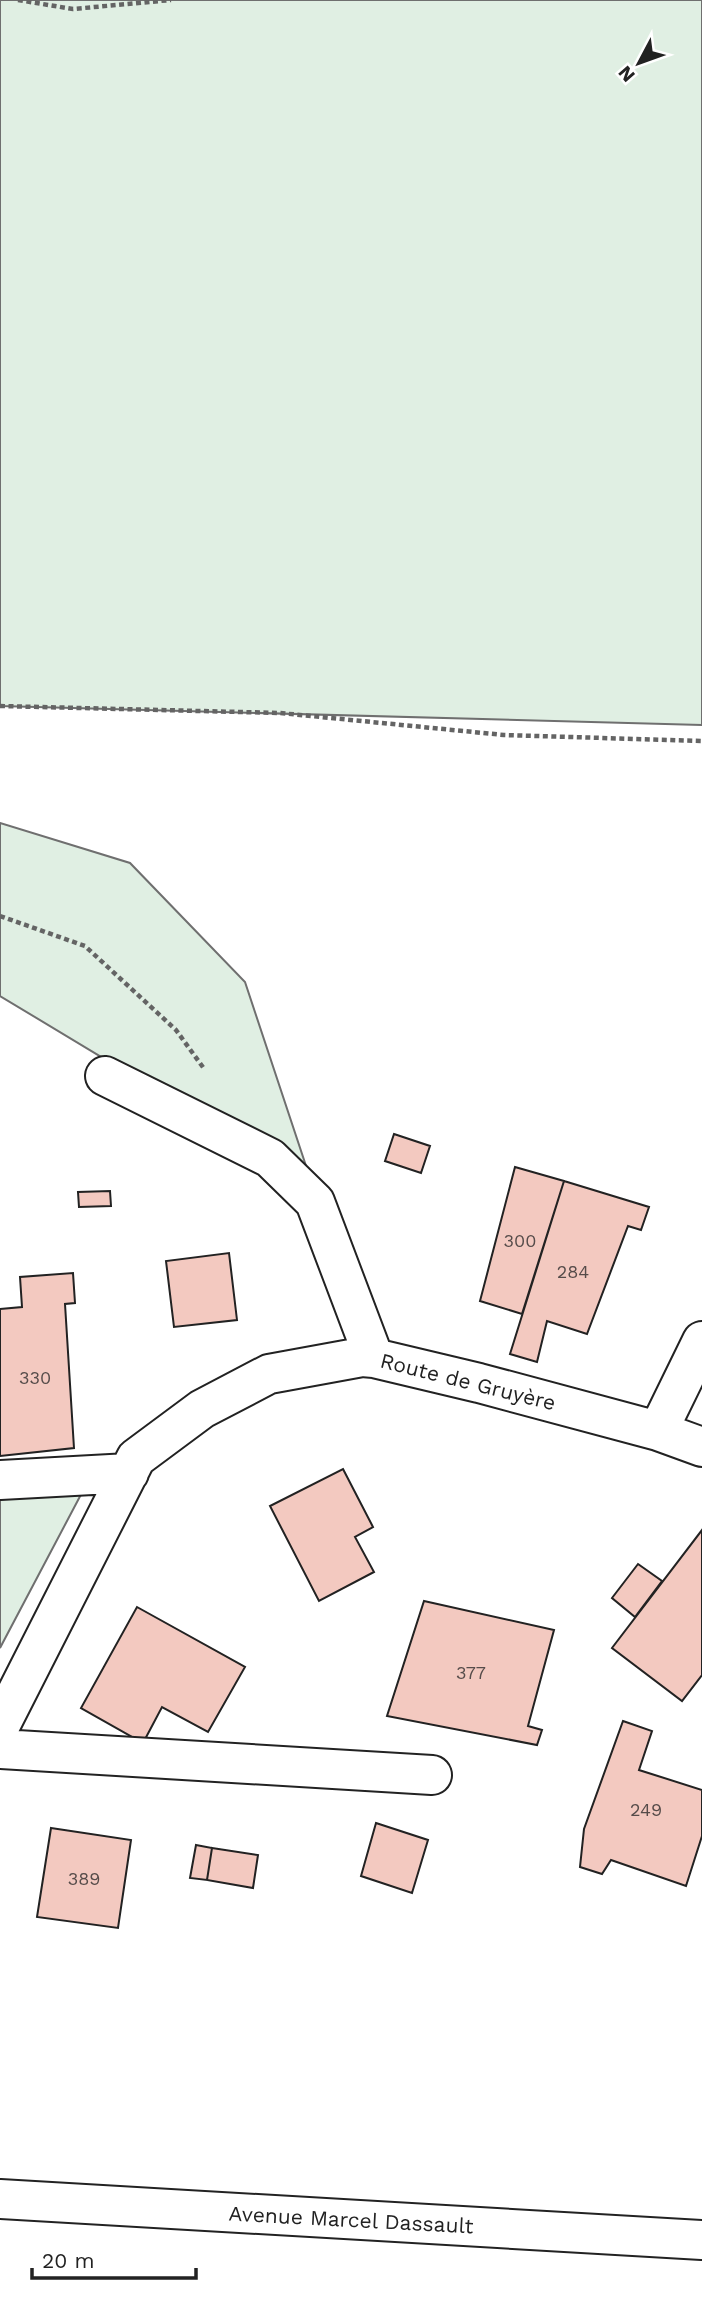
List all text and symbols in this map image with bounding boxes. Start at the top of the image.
north arrow [604,28,674,98]
text: N [613,61,640,87]
house number: 300 [504,1230,536,1251]
house number: 284 [557,1261,589,1282]
street label: Route de Gruyère [378,1348,558,1415]
house number: 330 [19,1367,51,1388]
house number: 377 [456,1662,486,1683]
house number: 249 [630,1799,662,1820]
house number: 389 [68,1868,100,1889]
street label: Avenue Marcel Dassault [228,2201,474,2238]
scale bar [32,2236,196,2280]
text: 20 m [42,2248,94,2273]

